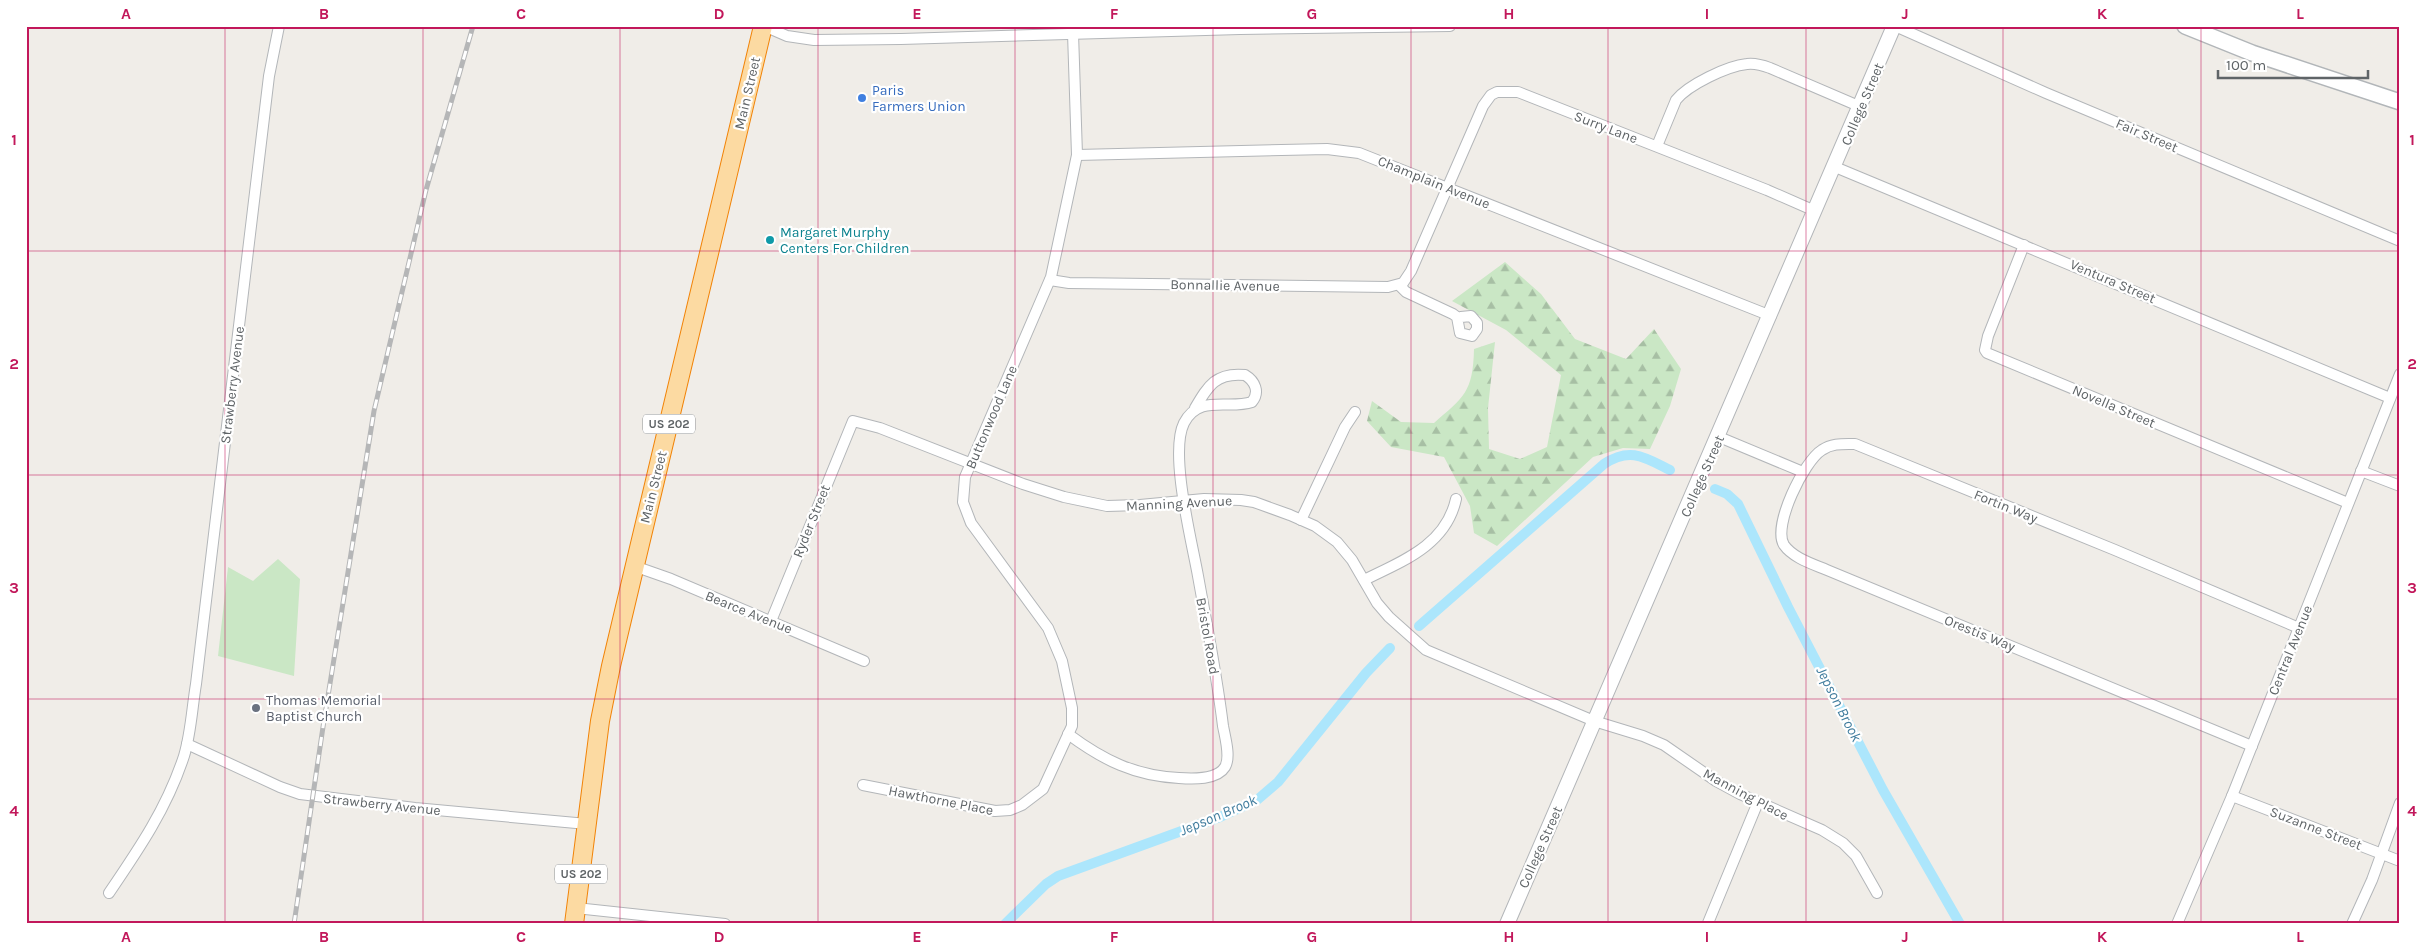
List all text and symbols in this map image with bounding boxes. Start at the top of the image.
text: A [121,4,131,23]
text: B [319,4,329,23]
text: C [516,4,526,23]
text: D [714,4,725,23]
text: E [912,4,922,23]
text: F [1110,4,1119,23]
text: G [1307,4,1317,23]
text: H [1503,4,1515,23]
text: I [1705,4,1709,23]
text: J [1901,4,1909,23]
text: K [2097,4,2108,23]
text: L [2296,4,2304,23]
scale bar [2218,48,2368,80]
street label: Main Street [731,55,764,131]
text: 100 m [2226,56,2266,74]
street label: College Street [1837,60,1887,148]
place label: Paris Farmers Union [872,82,966,115]
marker: Paris Farmers Union [856,92,868,104]
street label: Surry Lane [1572,108,1640,147]
street label: Fair Street [2113,115,2180,156]
text: 1 [11,130,17,149]
text: 1 [2409,130,2415,149]
street label: Champlain Avenue [1375,152,1492,213]
place label: Margaret Murphy Centers For Children [780,224,910,257]
marker: Margaret Murphy Centers For Children [764,234,776,246]
street label: Ventura Street [2067,256,2158,307]
street label: Bonnallie Avenue [1170,276,1280,295]
street label: Strawberry Avenue [217,325,248,445]
text: 2 [9,354,19,373]
text: 2 [2407,354,2417,373]
street label: Buttonwood Lane [962,363,1021,471]
street label: Novella Street [2070,381,2158,432]
road number: US 202 [643,414,695,434]
street label: College Street [1677,433,1728,520]
street label: Main Street [636,449,671,525]
street label: Ryder Street [789,482,834,560]
street label: Fortin Way [1971,486,2041,527]
street label: Manning Avenue [1125,492,1233,515]
text: 3 [9,578,19,597]
text: 3 [2407,578,2417,597]
street label: Bearce Avenue [703,587,795,638]
street label: Bristol Road [1192,596,1223,676]
street label: Central Avenue [2265,603,2316,698]
street label: Orestis Way [1942,612,2018,656]
water label: Jepson Brook [1812,663,1866,745]
place label: Thomas Memorial Baptist Church [266,692,381,725]
marker: Thomas Memorial Baptist Church [250,702,262,714]
street label: Manning Place [1700,765,1791,824]
street label: Hawthorne Place [887,782,995,819]
street label: Strawberry Avenue [322,790,442,819]
water label: Jepson Brook [1177,791,1260,839]
text: 4 [9,801,19,820]
text: 4 [2407,801,2417,820]
street label: Suzanne Street [2267,803,2364,854]
street label: College Street [1515,804,1566,891]
road number: US 202 [555,864,607,884]
text: A [121,927,131,946]
text: B [319,927,329,946]
text: C [516,927,526,946]
text: D [714,927,725,946]
text: E [912,927,922,946]
text: F [1110,927,1119,946]
text: G [1307,927,1317,946]
text: H [1503,927,1515,946]
text: I [1705,927,1709,946]
text: J [1901,927,1909,946]
text: K [2097,927,2108,946]
text: L [2296,927,2304,946]

